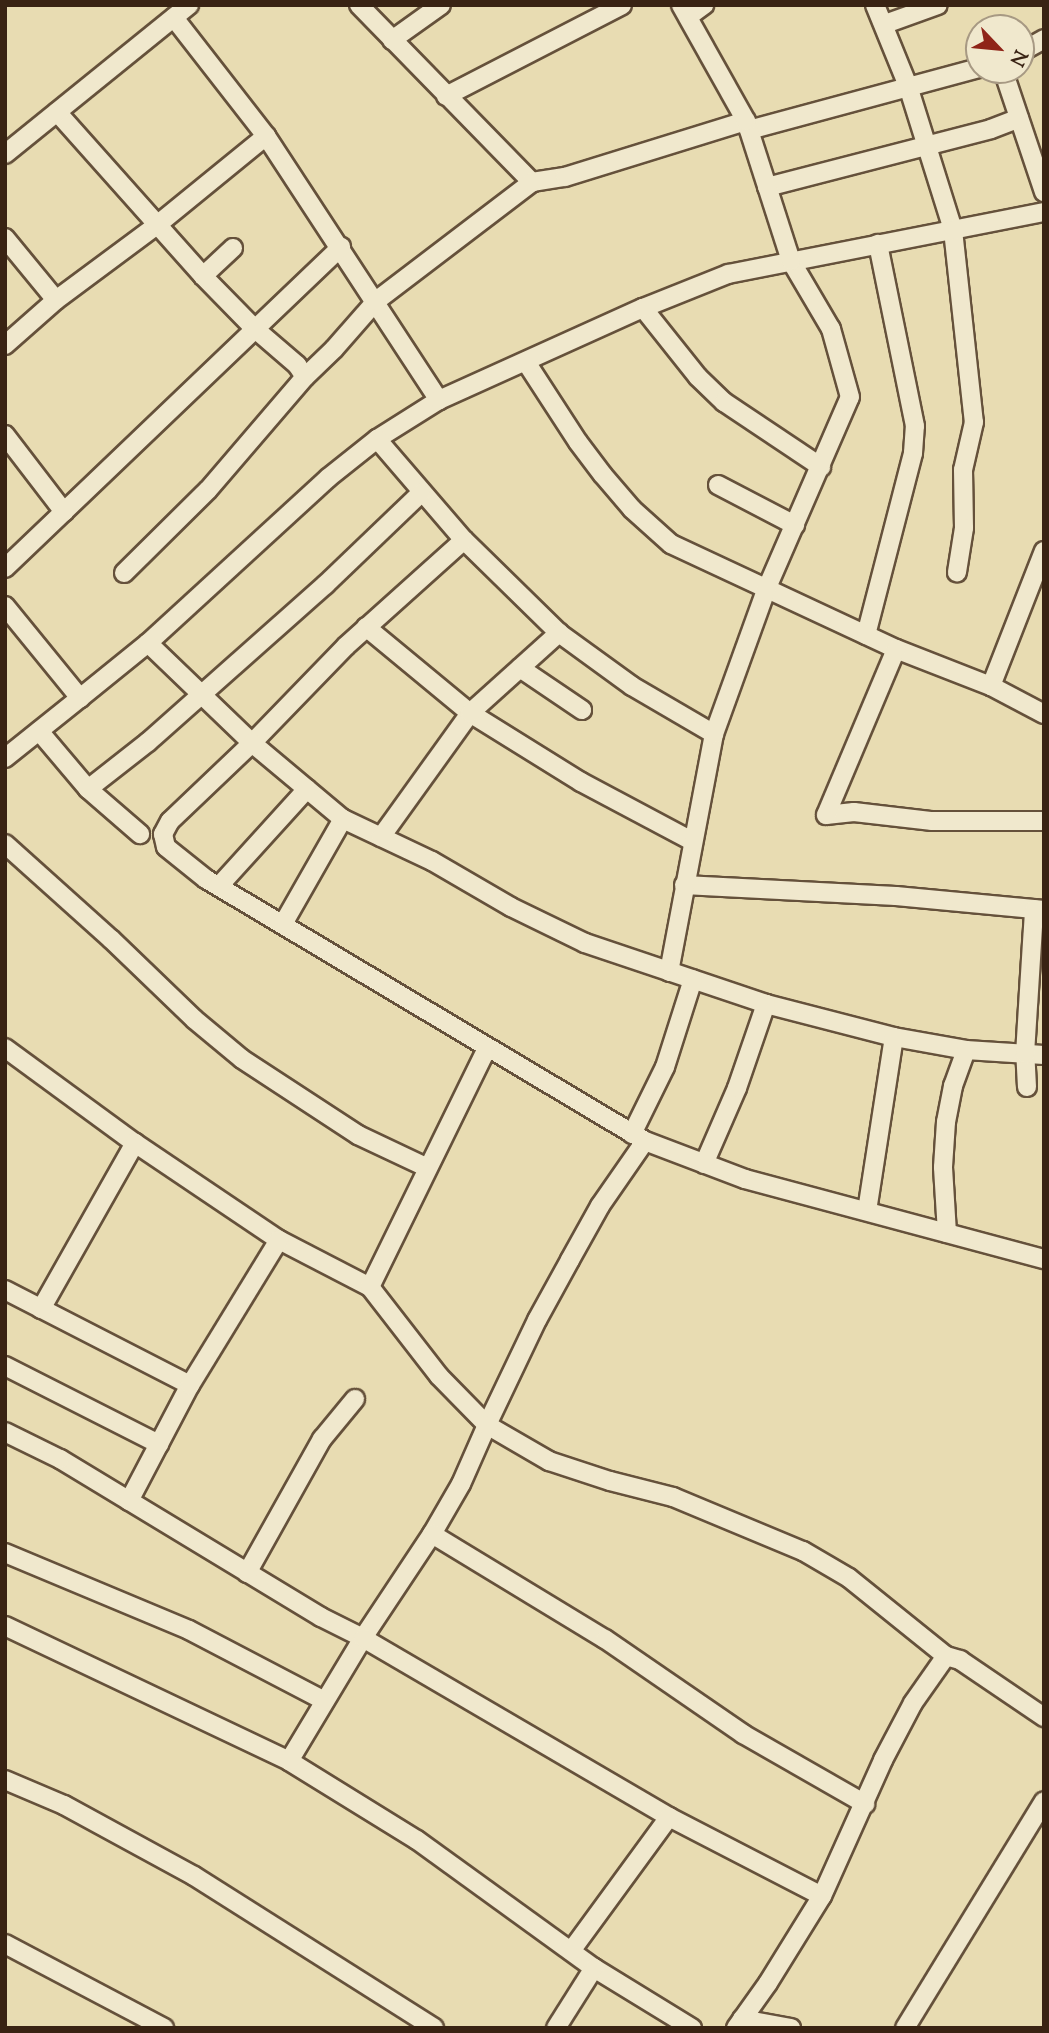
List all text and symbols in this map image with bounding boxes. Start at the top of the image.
north arrow [965,14,1035,84]
text: N [1002,45,1033,70]

